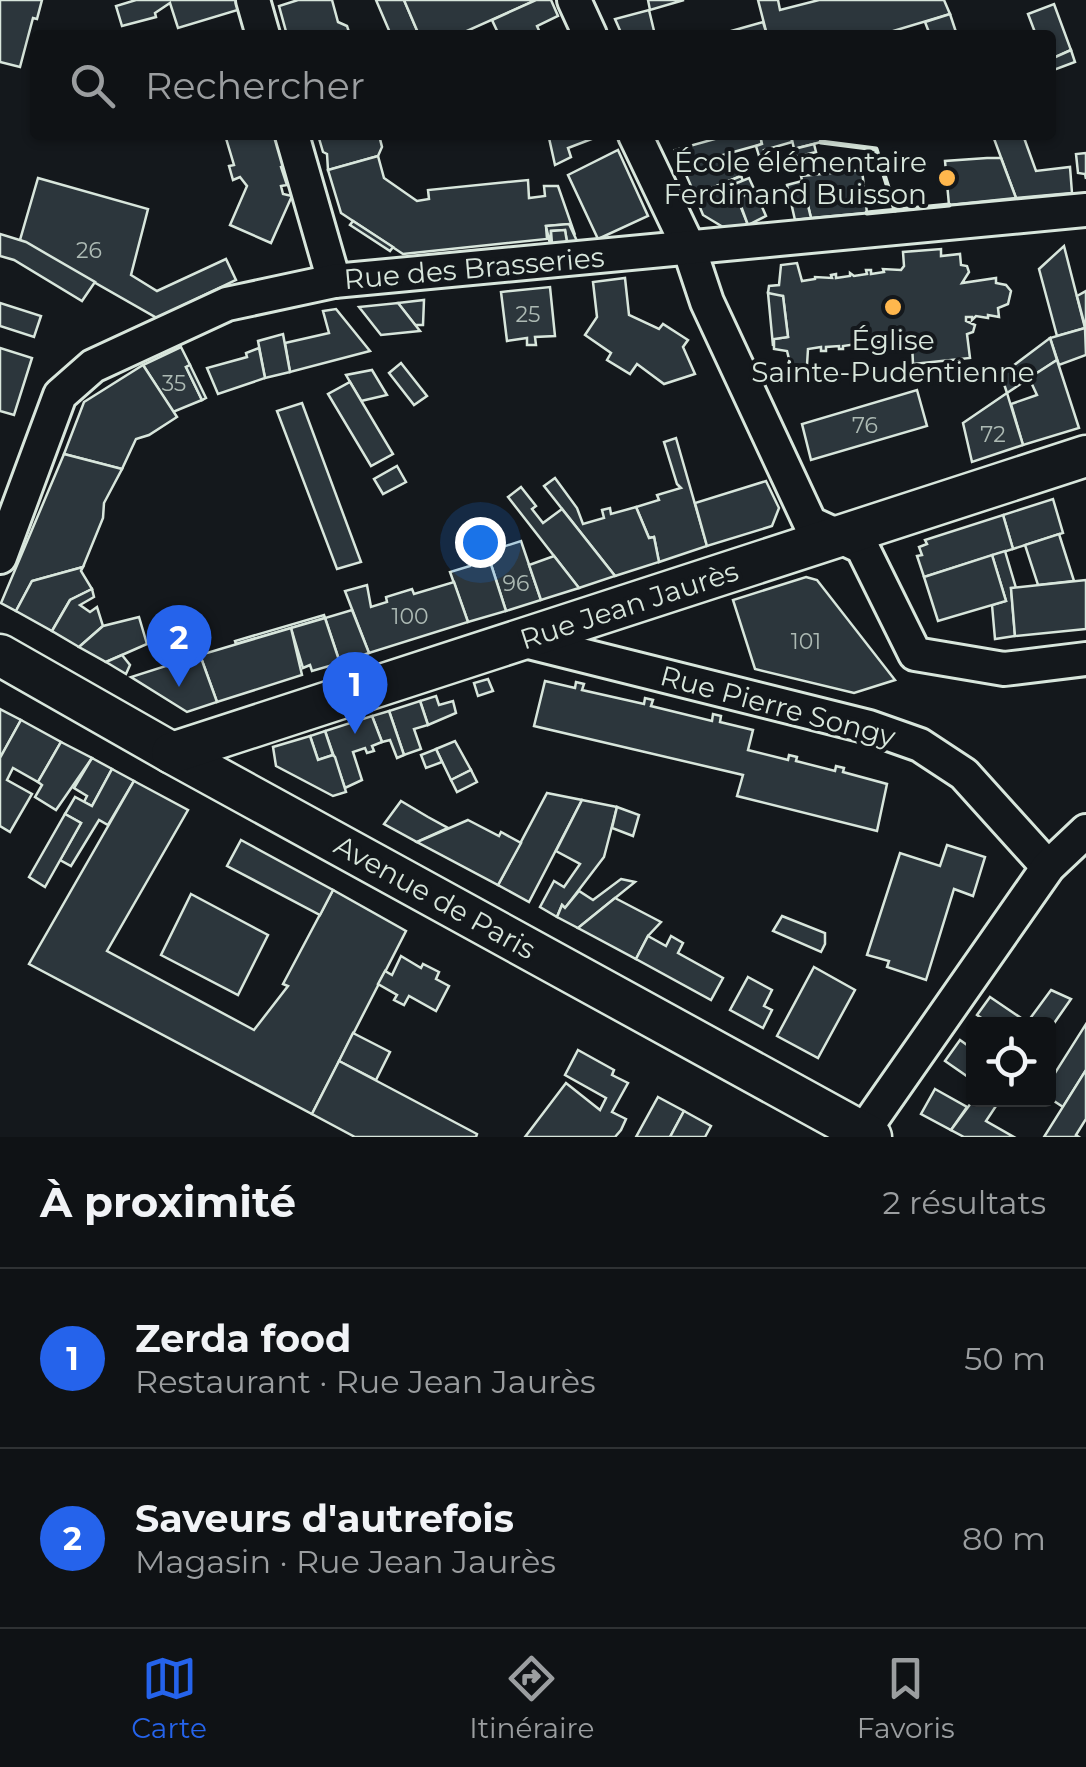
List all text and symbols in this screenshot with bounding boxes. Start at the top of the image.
search box [30,30,1056,140]
icon: search [65,58,120,113]
text: Rechercher [145,62,365,109]
place label: École élémentaire Ferdinand Buisson [664,145,927,211]
marker: École élémentaire Ferdinand Buisson [936,167,958,189]
house number: 26 [76,237,102,264]
street label: Rue des Brasseries [342,240,606,296]
marker: Église Sainte-Pudentienne [882,296,904,318]
house number: 25 [516,301,540,328]
place label: Église Sainte-Pudentienne [751,323,1035,389]
house number: 35 [162,370,186,397]
house number: 76 [852,412,878,439]
house number: 72 [980,421,1006,448]
your location [455,517,506,568]
street label: Rue Jean Jaurès [516,554,742,656]
house number: 96 [503,570,529,597]
house number: 100 [391,603,429,630]
pin: 2 [146,604,212,687]
house number: 101 [791,628,821,655]
pin: 1 [322,652,388,734]
street label: Rue Pierre Songy [657,658,900,754]
street label: Avenue de Paris [329,828,541,966]
map controls [966,1017,1056,1107]
button: locate [966,1017,1056,1107]
text: À proximité [40,1176,296,1228]
text: 2 résultats [882,1183,1046,1222]
text: Zerda food [135,1315,351,1362]
text: 1 [66,1339,79,1378]
text: 50 m [964,1339,1046,1378]
text: Restaurant · Rue Jean Jaurès [135,1362,596,1401]
text: Saveurs d'autrefois [135,1495,514,1542]
text: 2 [63,1519,82,1558]
text: 80 m [962,1519,1046,1558]
text: Magasin · Rue Jean Jaurès [135,1542,556,1581]
tab: Carte [131,1651,207,1745]
tab: Itinéraire [469,1651,594,1745]
tab: Favoris [857,1651,955,1745]

